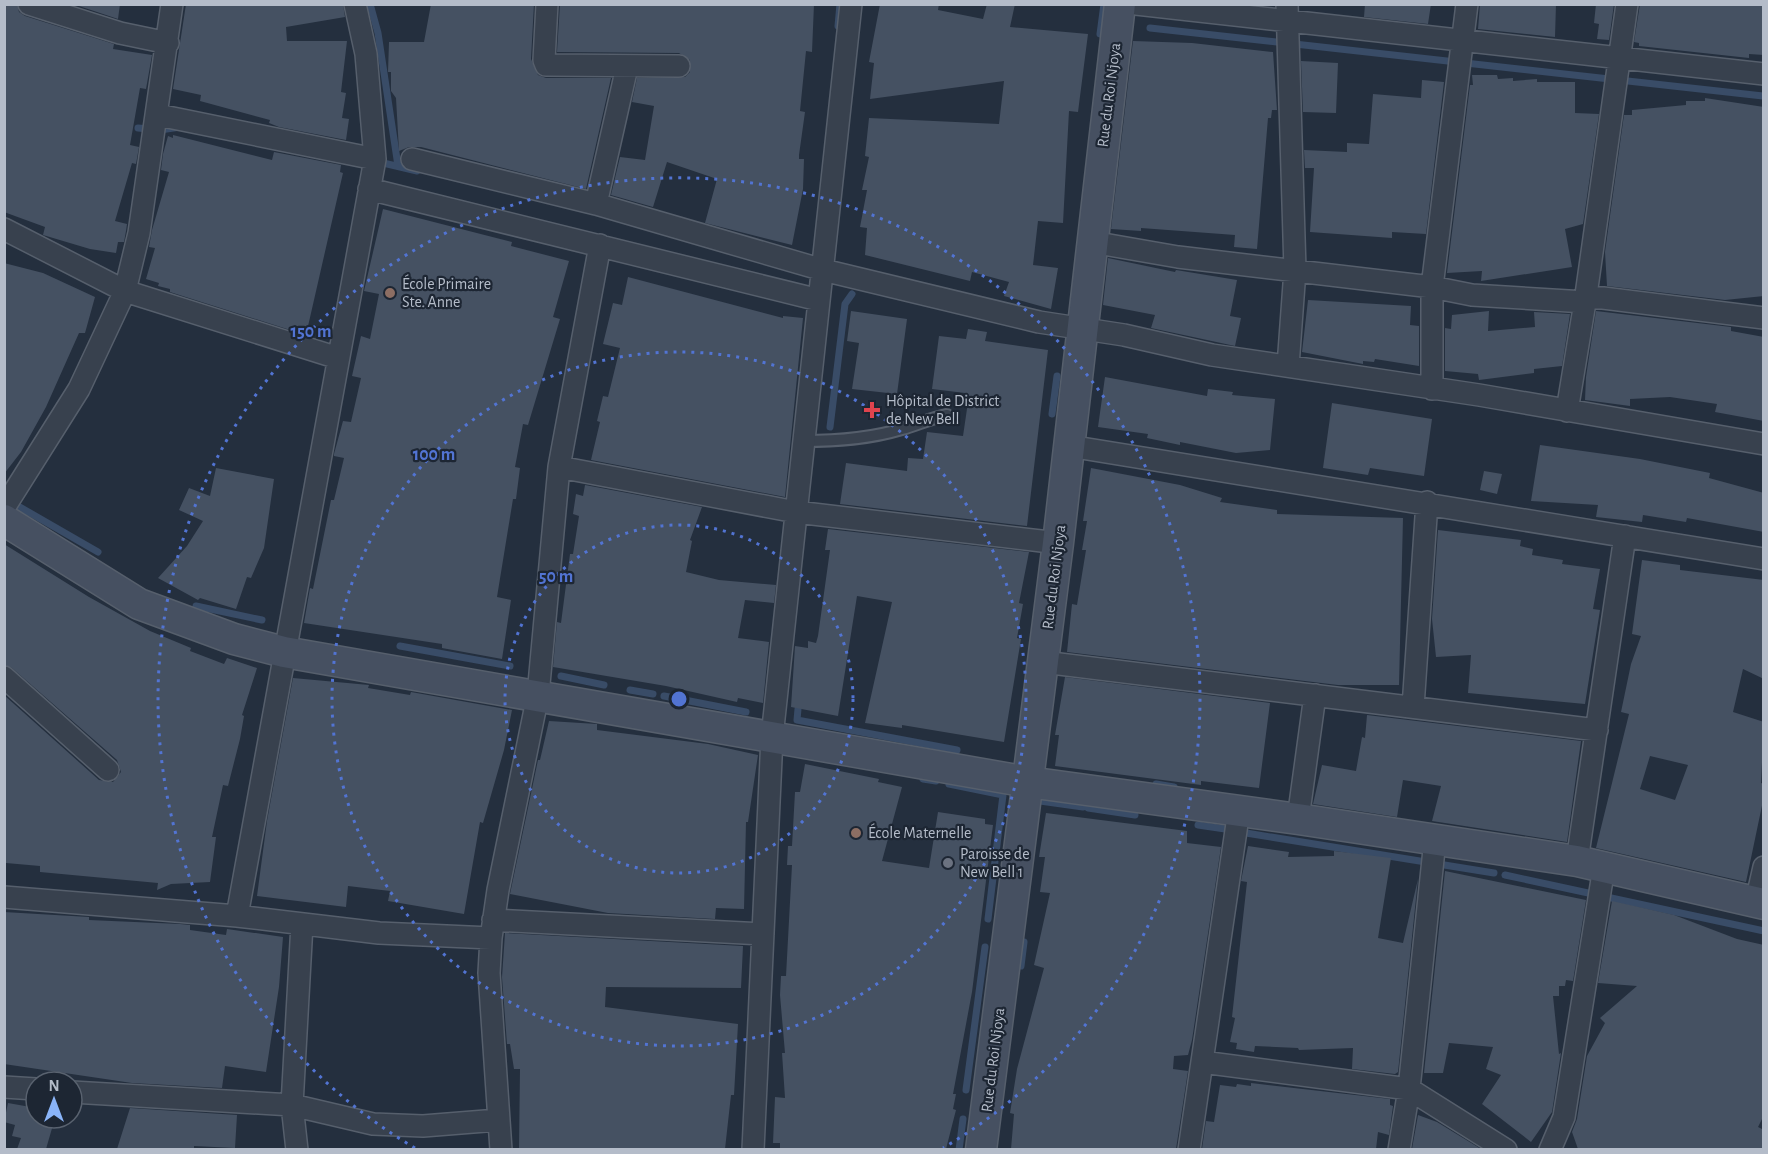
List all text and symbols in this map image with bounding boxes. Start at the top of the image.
street label: Rue du Roi Njoya [1095,42,1124,148]
place label: École Primaire Ste. Anne [402,274,491,310]
marker: École Primaire Ste. Anne [383,286,397,300]
text: 150 m [291,323,331,341]
place label: Hôpital de District de New Bell [886,393,999,427]
marker: Hôpital de District de New Bell [863,401,881,419]
text: 100 m [413,446,455,464]
street label: Rue du Roi Njoya [1040,524,1069,630]
text: 50 m [539,568,573,586]
centre of rings [669,689,689,709]
place label: École Maternelle [868,823,971,841]
marker: École Maternelle [849,826,863,840]
place label: Paroisse de New Bell 1 [960,846,1030,880]
marker: Paroisse de New Bell 1 [941,856,955,870]
street label: Rue du Roi Njoya [979,1007,1008,1113]
north arrow [24,1070,84,1130]
text: N [48,1078,60,1094]

